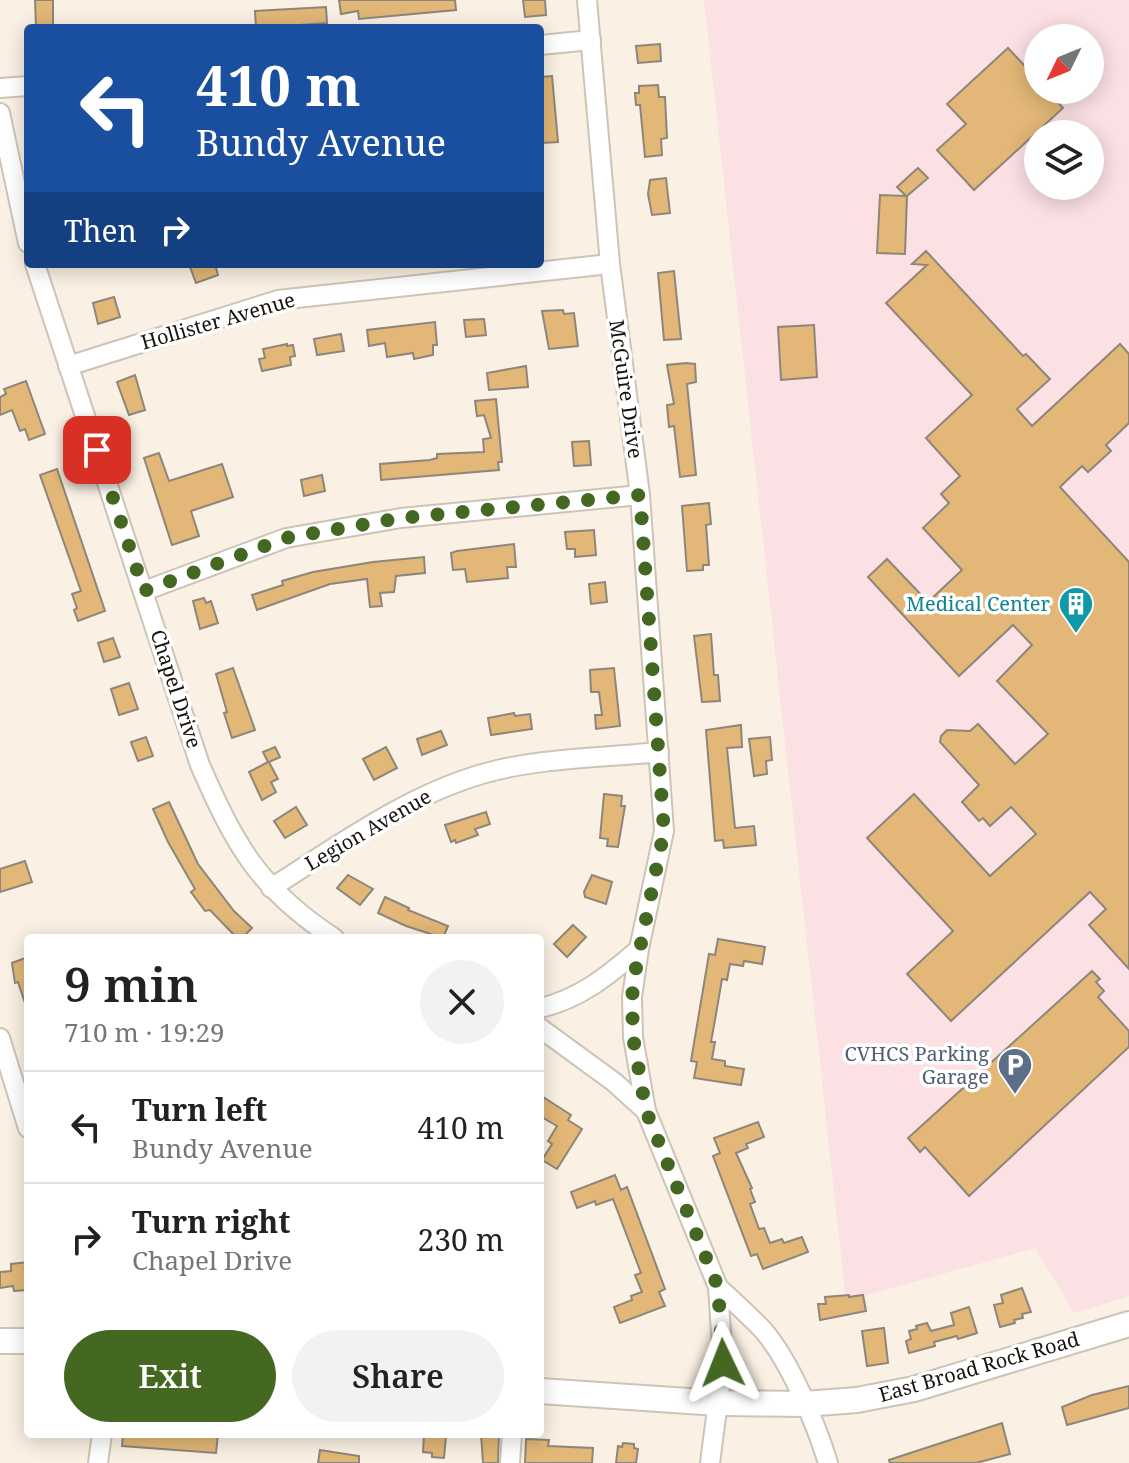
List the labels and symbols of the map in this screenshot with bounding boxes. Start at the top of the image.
north arrow [1024,24,1104,104]
street label: Hollister Avenue [138,286,298,355]
street label: McGuire Drive [603,318,650,460]
pin [63,416,131,484]
building icon: Medical Center [1057,585,1095,635]
place label: Medical Center [906,590,1051,617]
street label: Chapel Drive [145,626,208,752]
street label: Legion Avenue [300,783,436,877]
place label: CVHCS Parking Garage [844,1040,989,1090]
parking icon: CVHCS Parking Garage [996,1046,1034,1096]
position arrow [681,1321,765,1405]
street label: East Broad Rock Road [875,1325,1082,1408]

